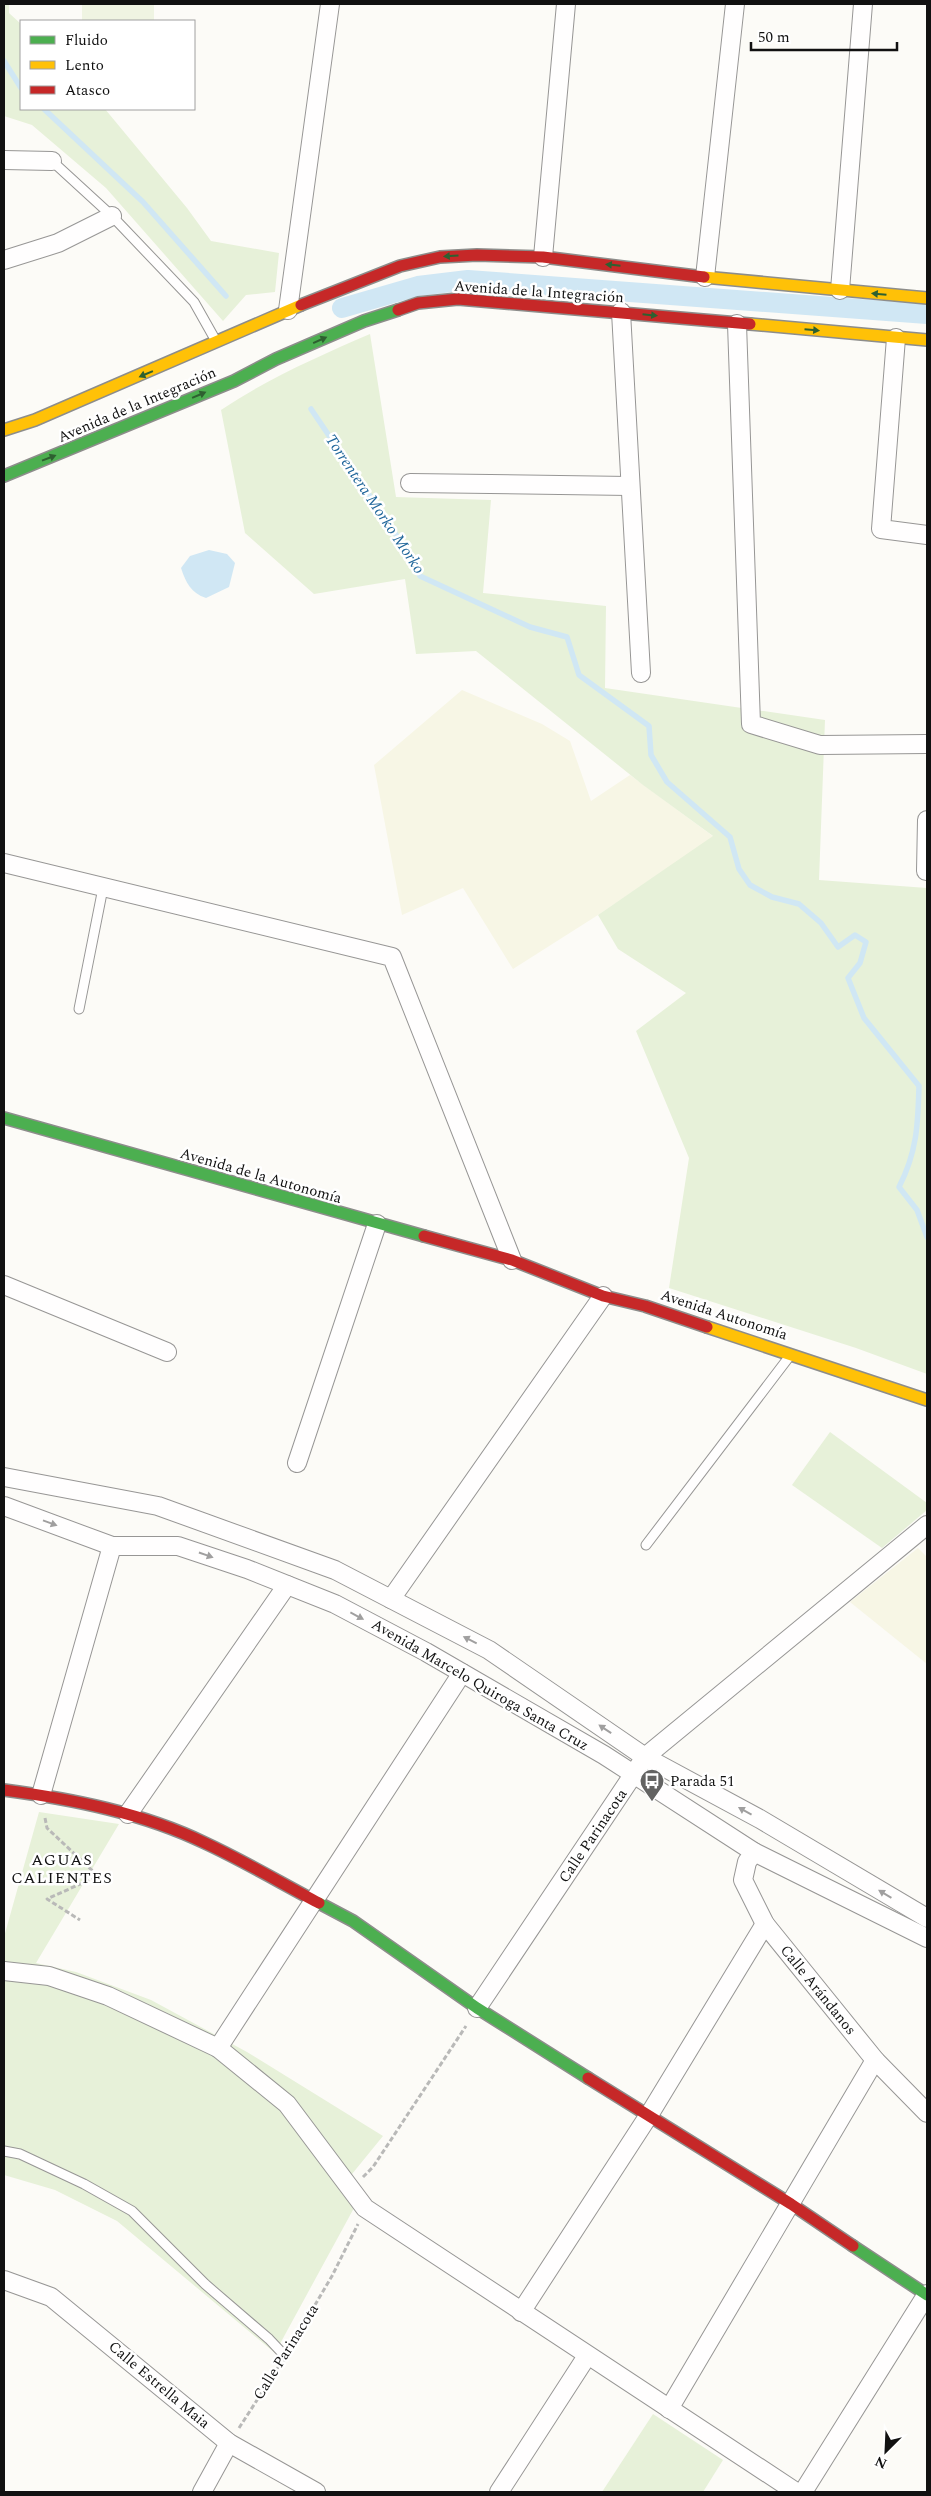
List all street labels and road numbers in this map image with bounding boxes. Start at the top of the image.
street label: Avenida de la Integración [453,275,625,309]
street label: Avenida de la Integración [54,361,220,449]
street label: Avenida de la Autonomía [177,1142,345,1210]
street label: Avenida Autonomía [657,1284,791,1347]
street label: Avenida Marcelo Quiroga Santa Cruz [367,1613,593,1757]
street label: Calle Parinacota [553,1784,633,1888]
street label: Calle Arándanos [774,1940,862,2040]
street label: Calle Parinacota [247,2299,325,2404]
street label: Calle Estrella Maia [103,2336,215,2435]

